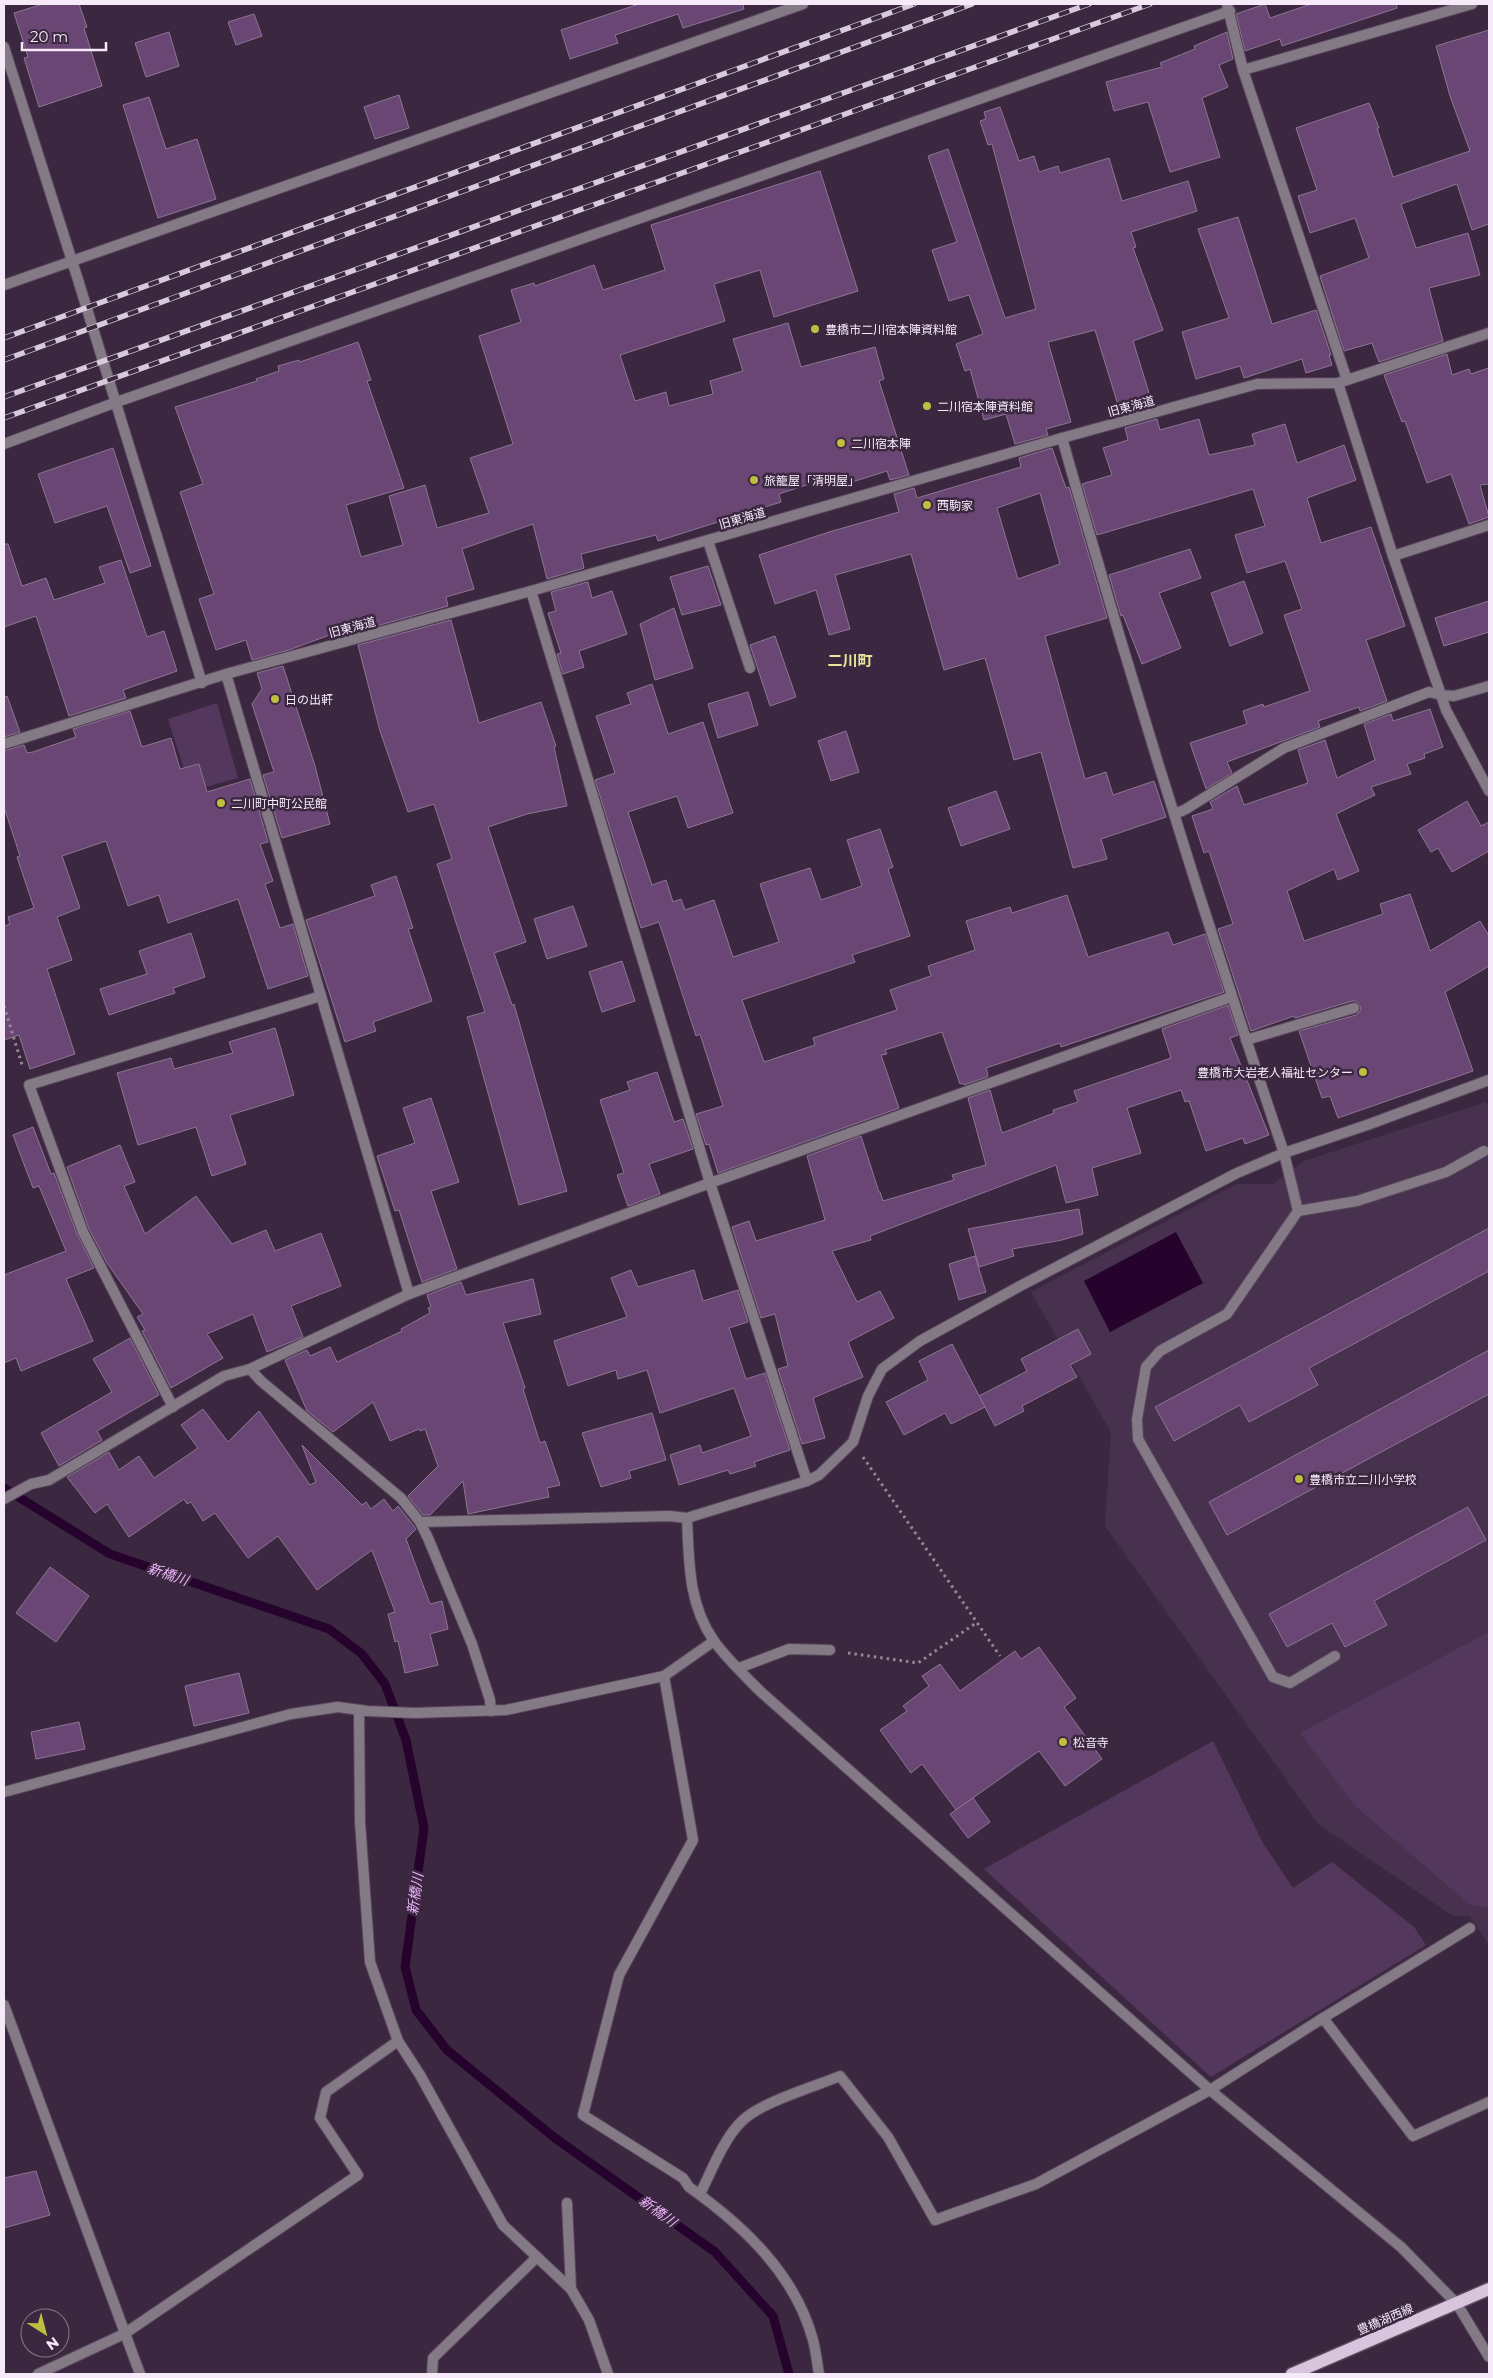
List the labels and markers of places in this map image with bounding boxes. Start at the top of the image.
place label: 豊橋市二川宿本陣資料館 [825,322,957,337]
marker: 豊橋市二川宿本陣資料館 [809,323,821,335]
place label: 二川宿本陣資料館 [937,399,1033,414]
marker: 二川宿本陣資料館 [921,400,933,412]
place label: 二川宿本陣 [851,436,911,451]
marker: 二川宿本陣 [835,437,847,449]
place label: 旅籠屋「清明屋」 [764,473,860,488]
marker: 旅籠屋「清明屋」 [748,474,760,486]
place label: 西駒家 [937,498,973,513]
marker: 西駒家 [921,499,933,511]
place label: 日の出軒 [285,692,333,707]
marker: 日の出軒 [269,693,281,705]
place label: 二川町中町公民館 [231,796,327,811]
marker: 二川町中町公民館 [215,797,227,809]
place label: 豊橋市大岩老人福祉センター [1197,1065,1353,1080]
marker: 豊橋市大岩老人福祉センター [1357,1066,1369,1078]
place label: 豊橋市立二川小学校 [1309,1472,1417,1487]
marker: 豊橋市立二川小学校 [1293,1473,1305,1485]
place label: 松音寺 [1073,1735,1109,1750]
marker: 松音寺 [1057,1736,1069,1748]

